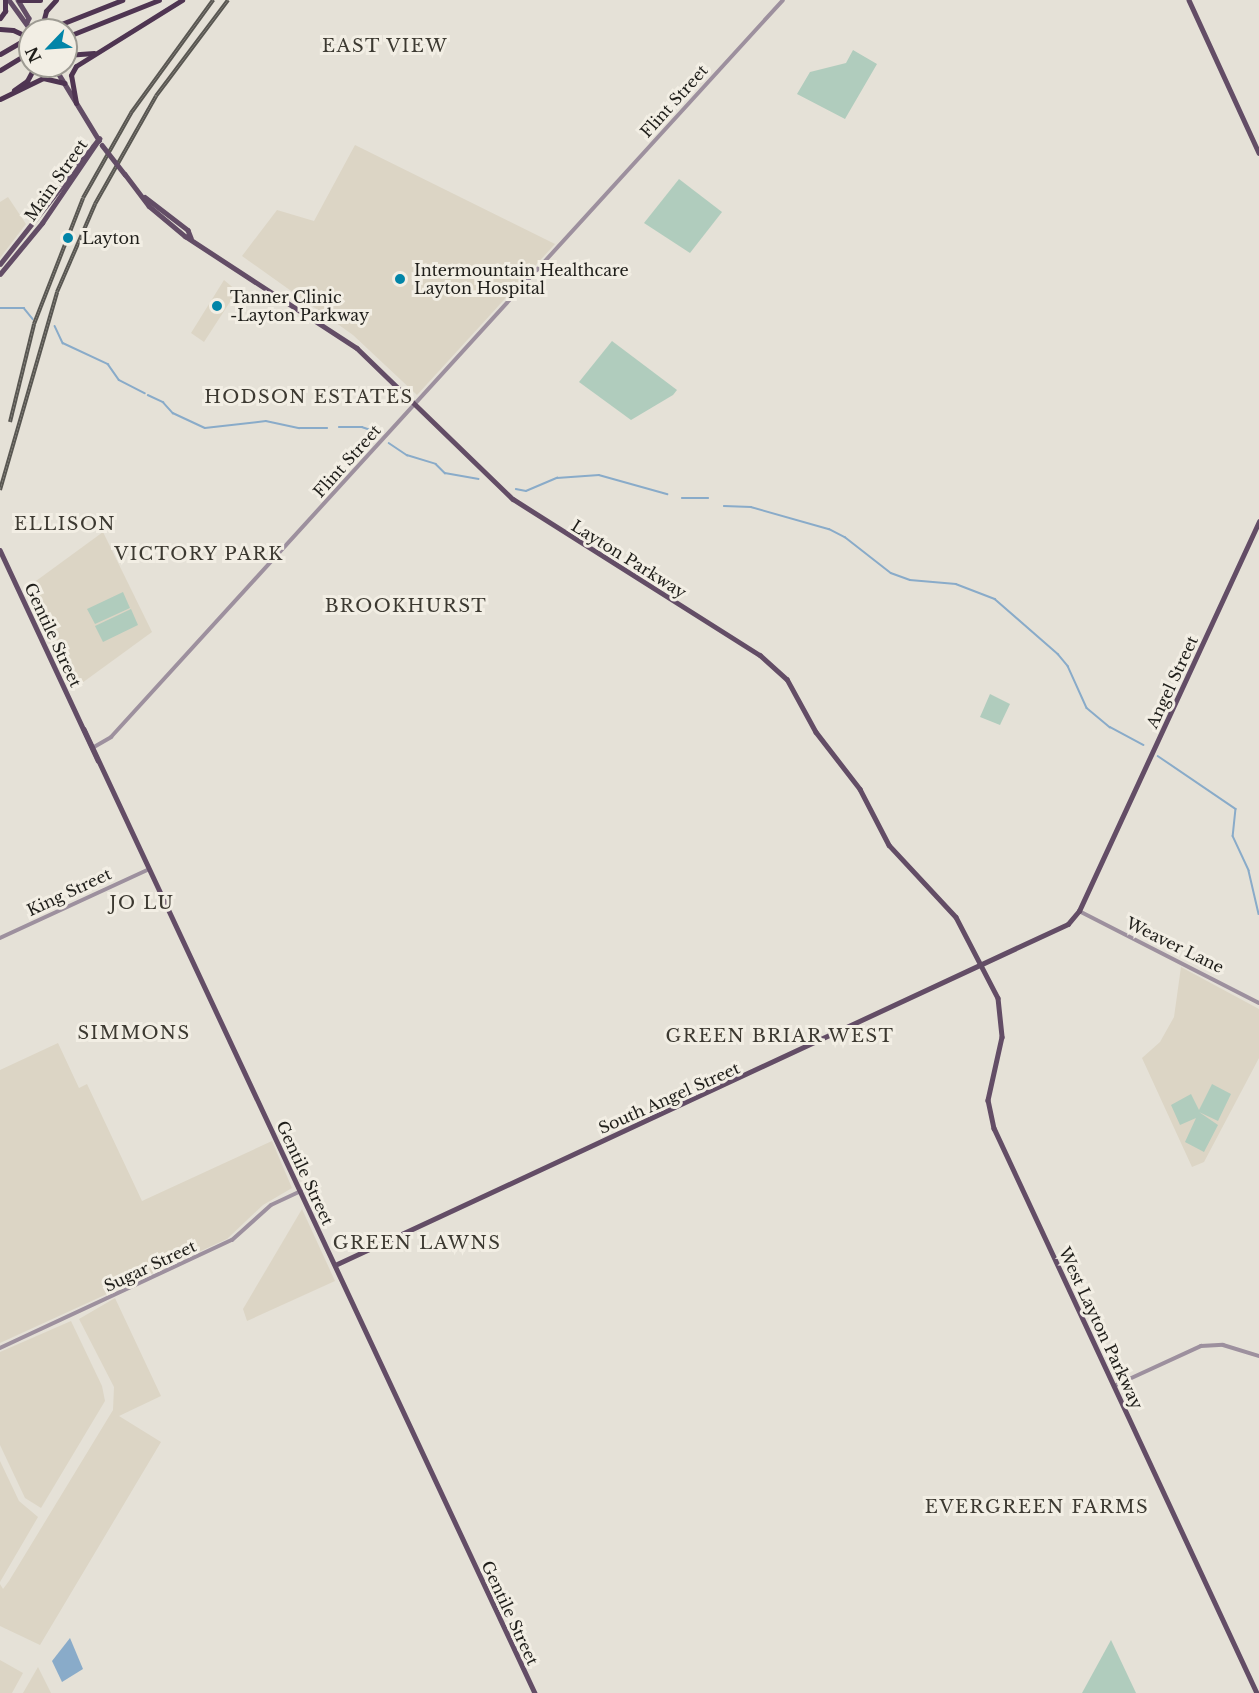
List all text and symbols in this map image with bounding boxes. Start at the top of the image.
north arrow [18,18,78,78]
district label: EAST VIEW [321,35,449,57]
text: N [21,44,46,66]
street label: Flint Street [636,61,712,141]
street label: Main Street [21,135,91,225]
place label: Layton [82,228,140,248]
marker: Layton [59,229,77,247]
place label: Intermountain Healthcare Layton Hospital [414,260,629,298]
marker: Intermountain Healthcare Layton Hospital [391,270,409,288]
place label: Tanner Clinic -Layton Parkway [230,287,369,325]
marker: Tanner Clinic -Layton Parkway [208,297,226,315]
district label: HODSON ESTATES [204,386,414,408]
street label: Flint Street [309,421,385,501]
district label: ELLISON [14,513,116,535]
street label: Layton Parkway [568,516,690,602]
district label: VICTORY PARK [114,543,284,565]
street label: Gentile Street [20,580,86,690]
district label: BROOKHURST [325,595,487,617]
street label: Angel Street [1142,633,1202,731]
street label: King Street [24,864,114,920]
district label: JO LU [110,892,174,914]
street label: Weaver Lane [1123,913,1227,977]
district label: SIMMONS [77,1022,191,1044]
district label: GREEN BRIAR WEST [665,1025,895,1047]
street label: South Angel Street [595,1058,743,1138]
street label: Gentile Street [272,1118,338,1228]
district label: GREEN LAWNS [333,1232,501,1254]
street label: Sugar Street [101,1236,199,1296]
street label: West Layton Parkway [1055,1244,1147,1412]
district label: EVERGREEN FARMS [925,1496,1149,1518]
street label: Gentile Street [477,1558,543,1668]

